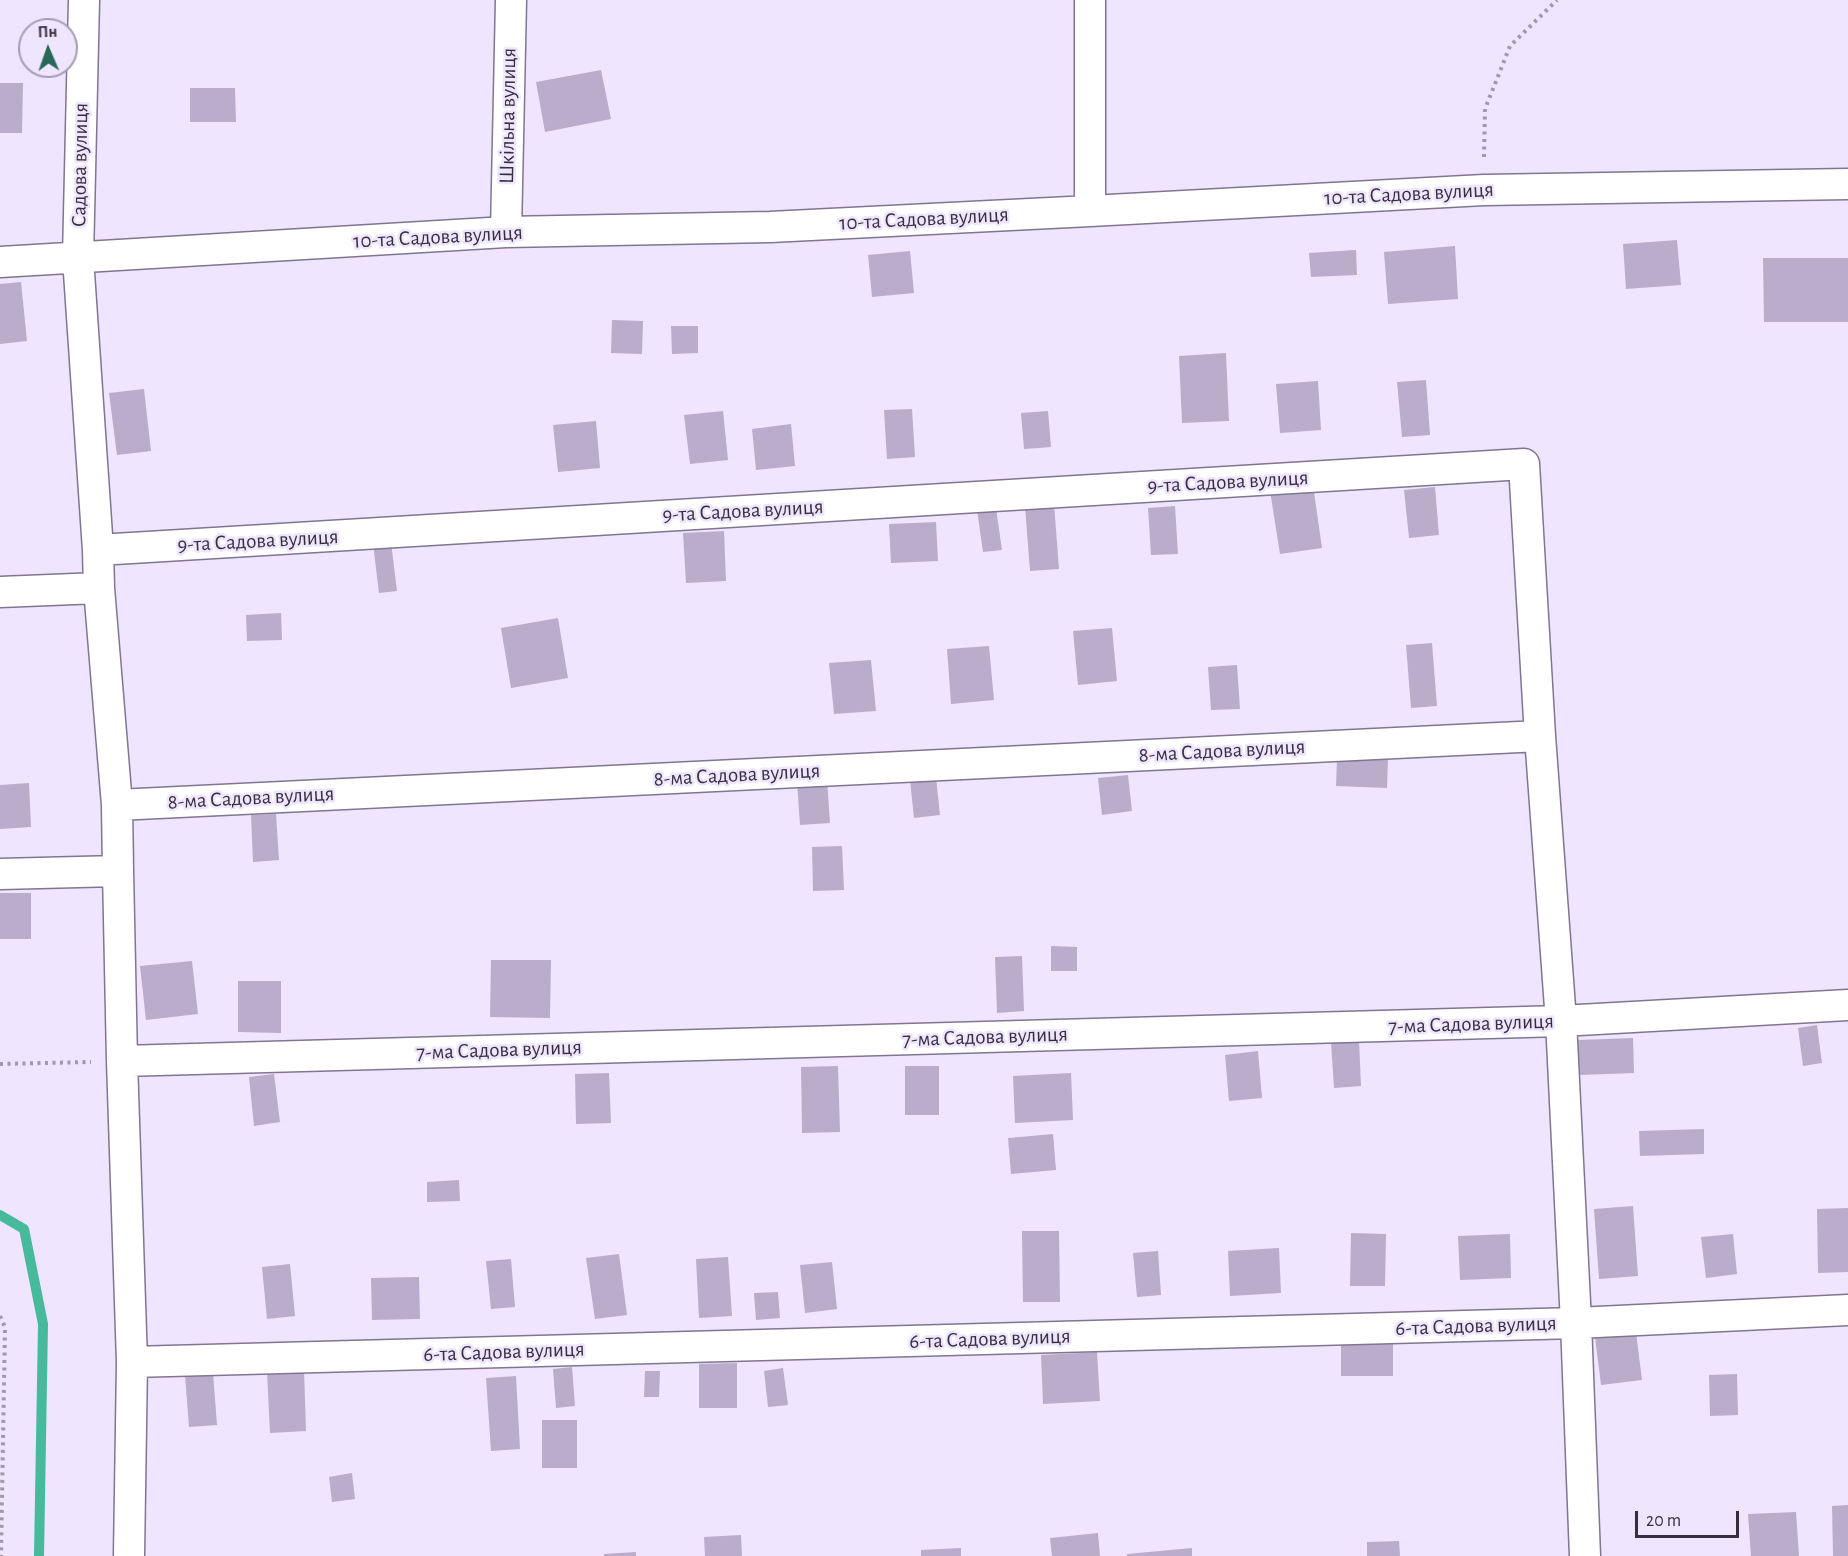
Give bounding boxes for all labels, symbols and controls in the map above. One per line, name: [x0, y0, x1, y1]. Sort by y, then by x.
north arrow: [18, 18, 78, 78]
text: Пн: [37, 24, 57, 40]
street label: Шкільна вулиця: [494, 48, 522, 184]
street label: Садова вулиця: [66, 103, 94, 227]
street label: 10-та Садова вулиця: [1324, 177, 1494, 211]
street label: 10-та Садова вулиця: [839, 202, 1009, 236]
street label: 10-та Садова вулиця: [353, 220, 523, 254]
street label: 9-та Садова вулиця: [1147, 465, 1309, 499]
street label: 9-та Садова вулиця: [662, 494, 824, 528]
street label: 9-та Садова вулиця: [177, 524, 339, 558]
street label: 8-ма Садова вулиця: [1138, 734, 1306, 768]
street label: 8-ма Садова вулиця: [653, 758, 821, 792]
street label: 8-ма Садова вулиця: [167, 781, 335, 815]
street label: 7-ма Садова вулиця: [1388, 1009, 1554, 1039]
street label: 7-ма Садова вулиця: [902, 1022, 1068, 1052]
street label: 7-ма Садова вулиця: [416, 1035, 582, 1065]
street label: 6-та Садова вулиця: [1395, 1311, 1557, 1341]
street label: 6-та Садова вулиця: [909, 1324, 1071, 1354]
street label: 6-та Садова вулиця: [423, 1337, 585, 1367]
scale bar: [1638, 1499, 1742, 1537]
text: 20 m: [1646, 1512, 1681, 1530]

